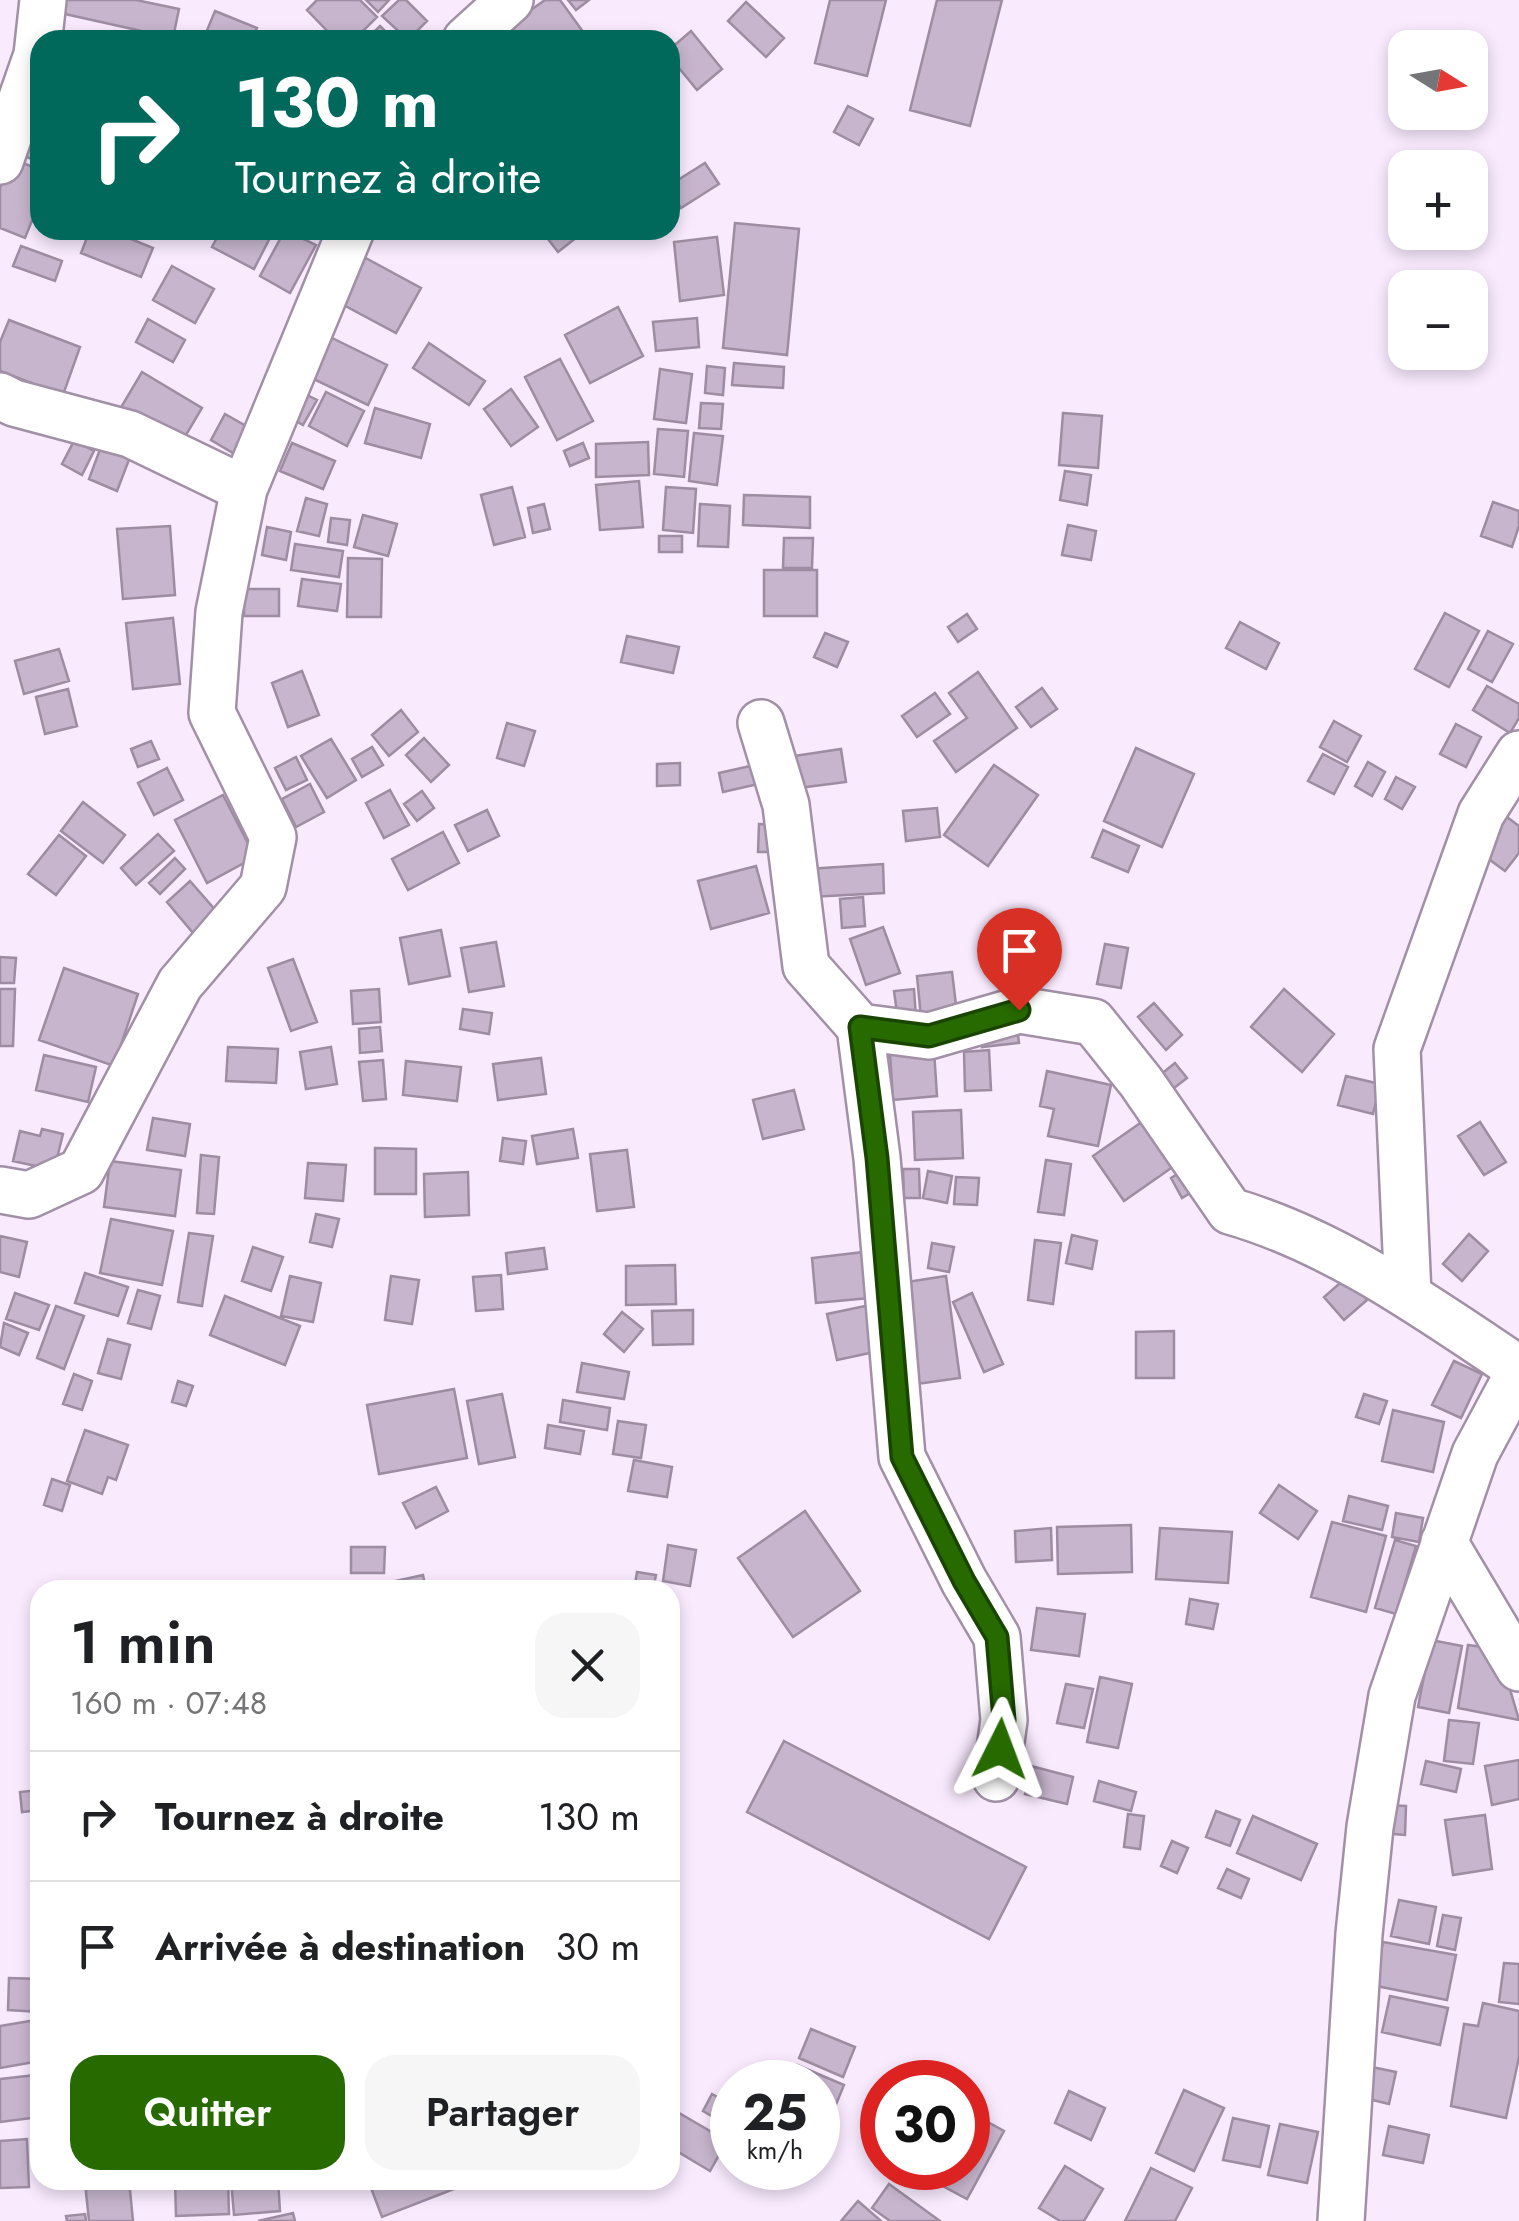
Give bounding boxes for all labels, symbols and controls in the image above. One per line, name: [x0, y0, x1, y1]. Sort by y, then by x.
north arrow: [1388, 30, 1488, 130]
map controls: [1388, 30, 1488, 370]
text: 130 m: [235, 52, 439, 153]
icon: right: [70, 70, 200, 200]
text: Tournez à droite: [235, 145, 541, 210]
button: +: [1388, 150, 1488, 250]
button: −: [1388, 270, 1488, 370]
pin: [977, 908, 1062, 1011]
icon: arrive: [992, 923, 1047, 978]
text: 1 min: [70, 1599, 216, 1686]
button: close: [535, 1613, 640, 1718]
text: 160 m · 07:48: [70, 1680, 267, 1726]
position arrow: [948, 1697, 1052, 1801]
icon: right: [70, 1789, 125, 1844]
text: Tournez à droite: [155, 1789, 444, 1844]
text: 130 m: [538, 1789, 640, 1844]
icon: arrive: [70, 1919, 125, 1974]
text: Arrivée à destination: [155, 1919, 525, 1974]
text: 30 m: [555, 1919, 640, 1974]
button: Quitter: [70, 2055, 345, 2170]
button: Partager: [365, 2055, 640, 2170]
speed limit sign: 30: [860, 2060, 990, 2190]
text: 25: [742, 2076, 808, 2149]
text: km/h: [747, 2132, 803, 2168]

